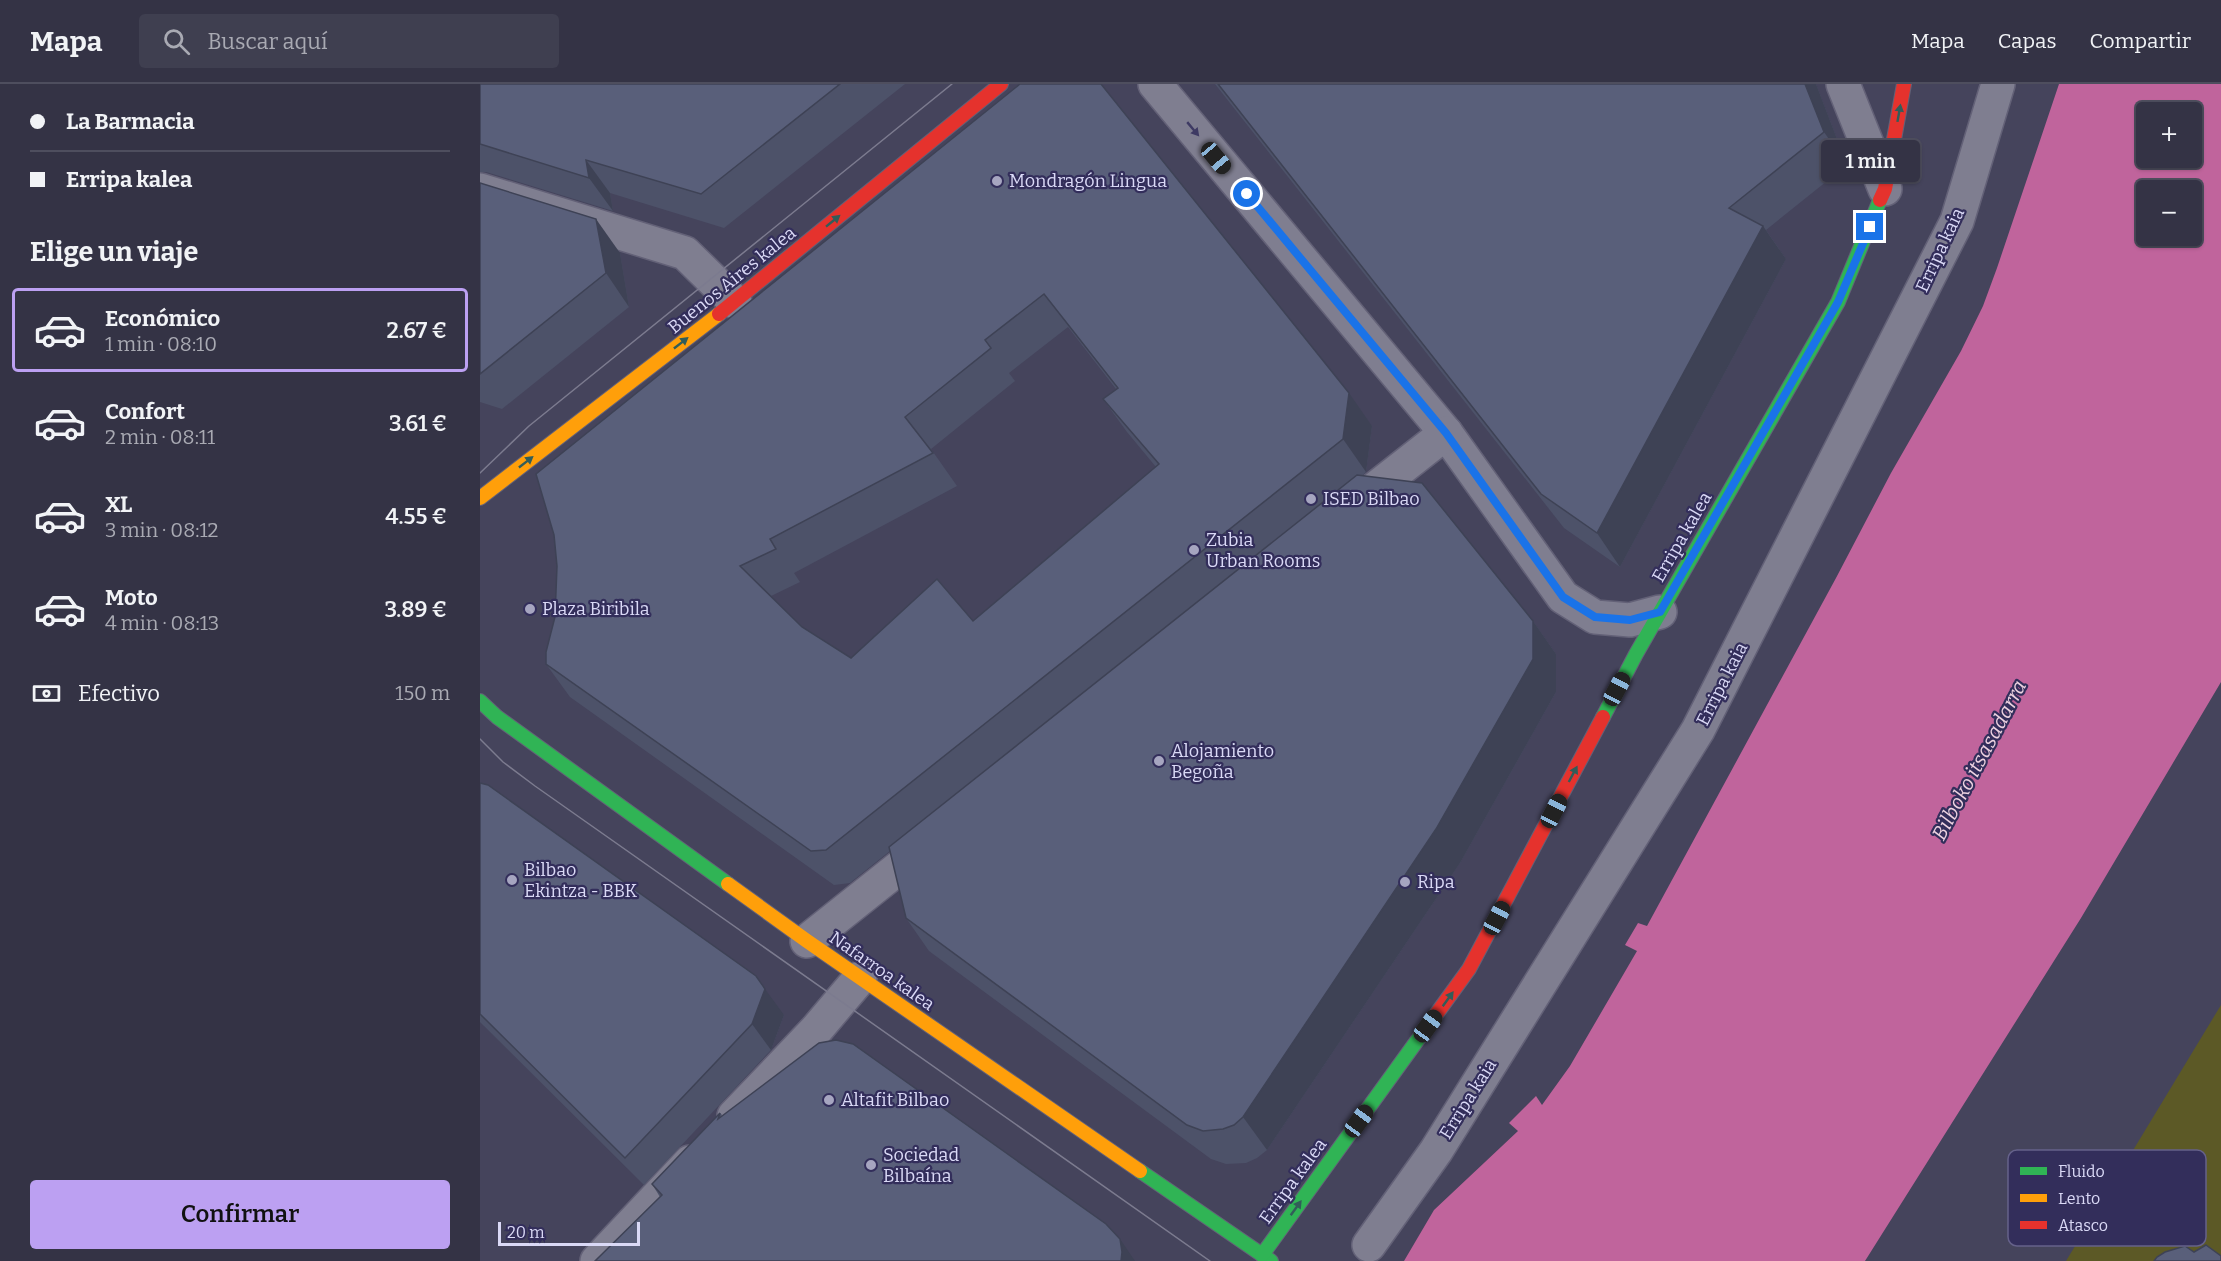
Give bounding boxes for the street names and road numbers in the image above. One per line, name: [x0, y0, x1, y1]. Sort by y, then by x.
street label: Erripa kaia: [1911, 204, 1969, 296]
street label: Buenos Aires kalea: [664, 222, 800, 338]
street label: Erripa kalea: [1647, 488, 1717, 586]
street label: Erripa kaia: [1692, 639, 1752, 729]
street label: Nafarroa kalea: [825, 927, 939, 1015]
street label: Erripa kaia: [1435, 1055, 1501, 1143]
street label: Erripa kalea: [1255, 1134, 1331, 1228]

